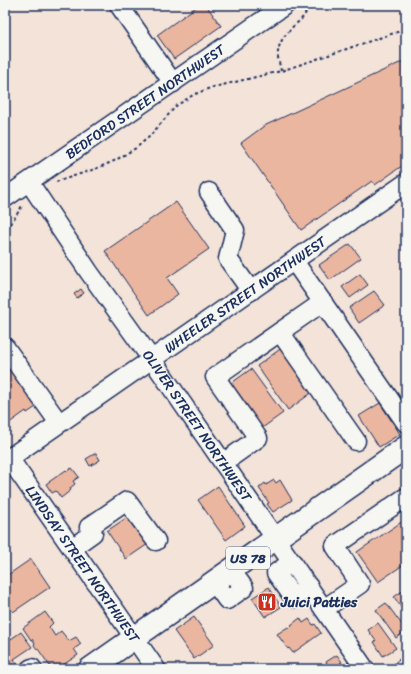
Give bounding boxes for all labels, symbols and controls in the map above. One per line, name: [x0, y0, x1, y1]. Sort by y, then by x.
street label: BEDFORD STREET NORTHWEST: [60, 37, 231, 166]
street label: WHEELER STREET NORTHWEST: [159, 229, 332, 360]
street label: OLIVER STREET NORTHWEST: [136, 345, 259, 508]
street label: LINDSAY STREET NORTHWEST: [18, 480, 147, 649]
road number: US 78: [226, 547, 270, 569]
place label: Juici Patties: [280, 590, 358, 615]
restaurant icon: Juici Patties: [256, 591, 278, 613]

